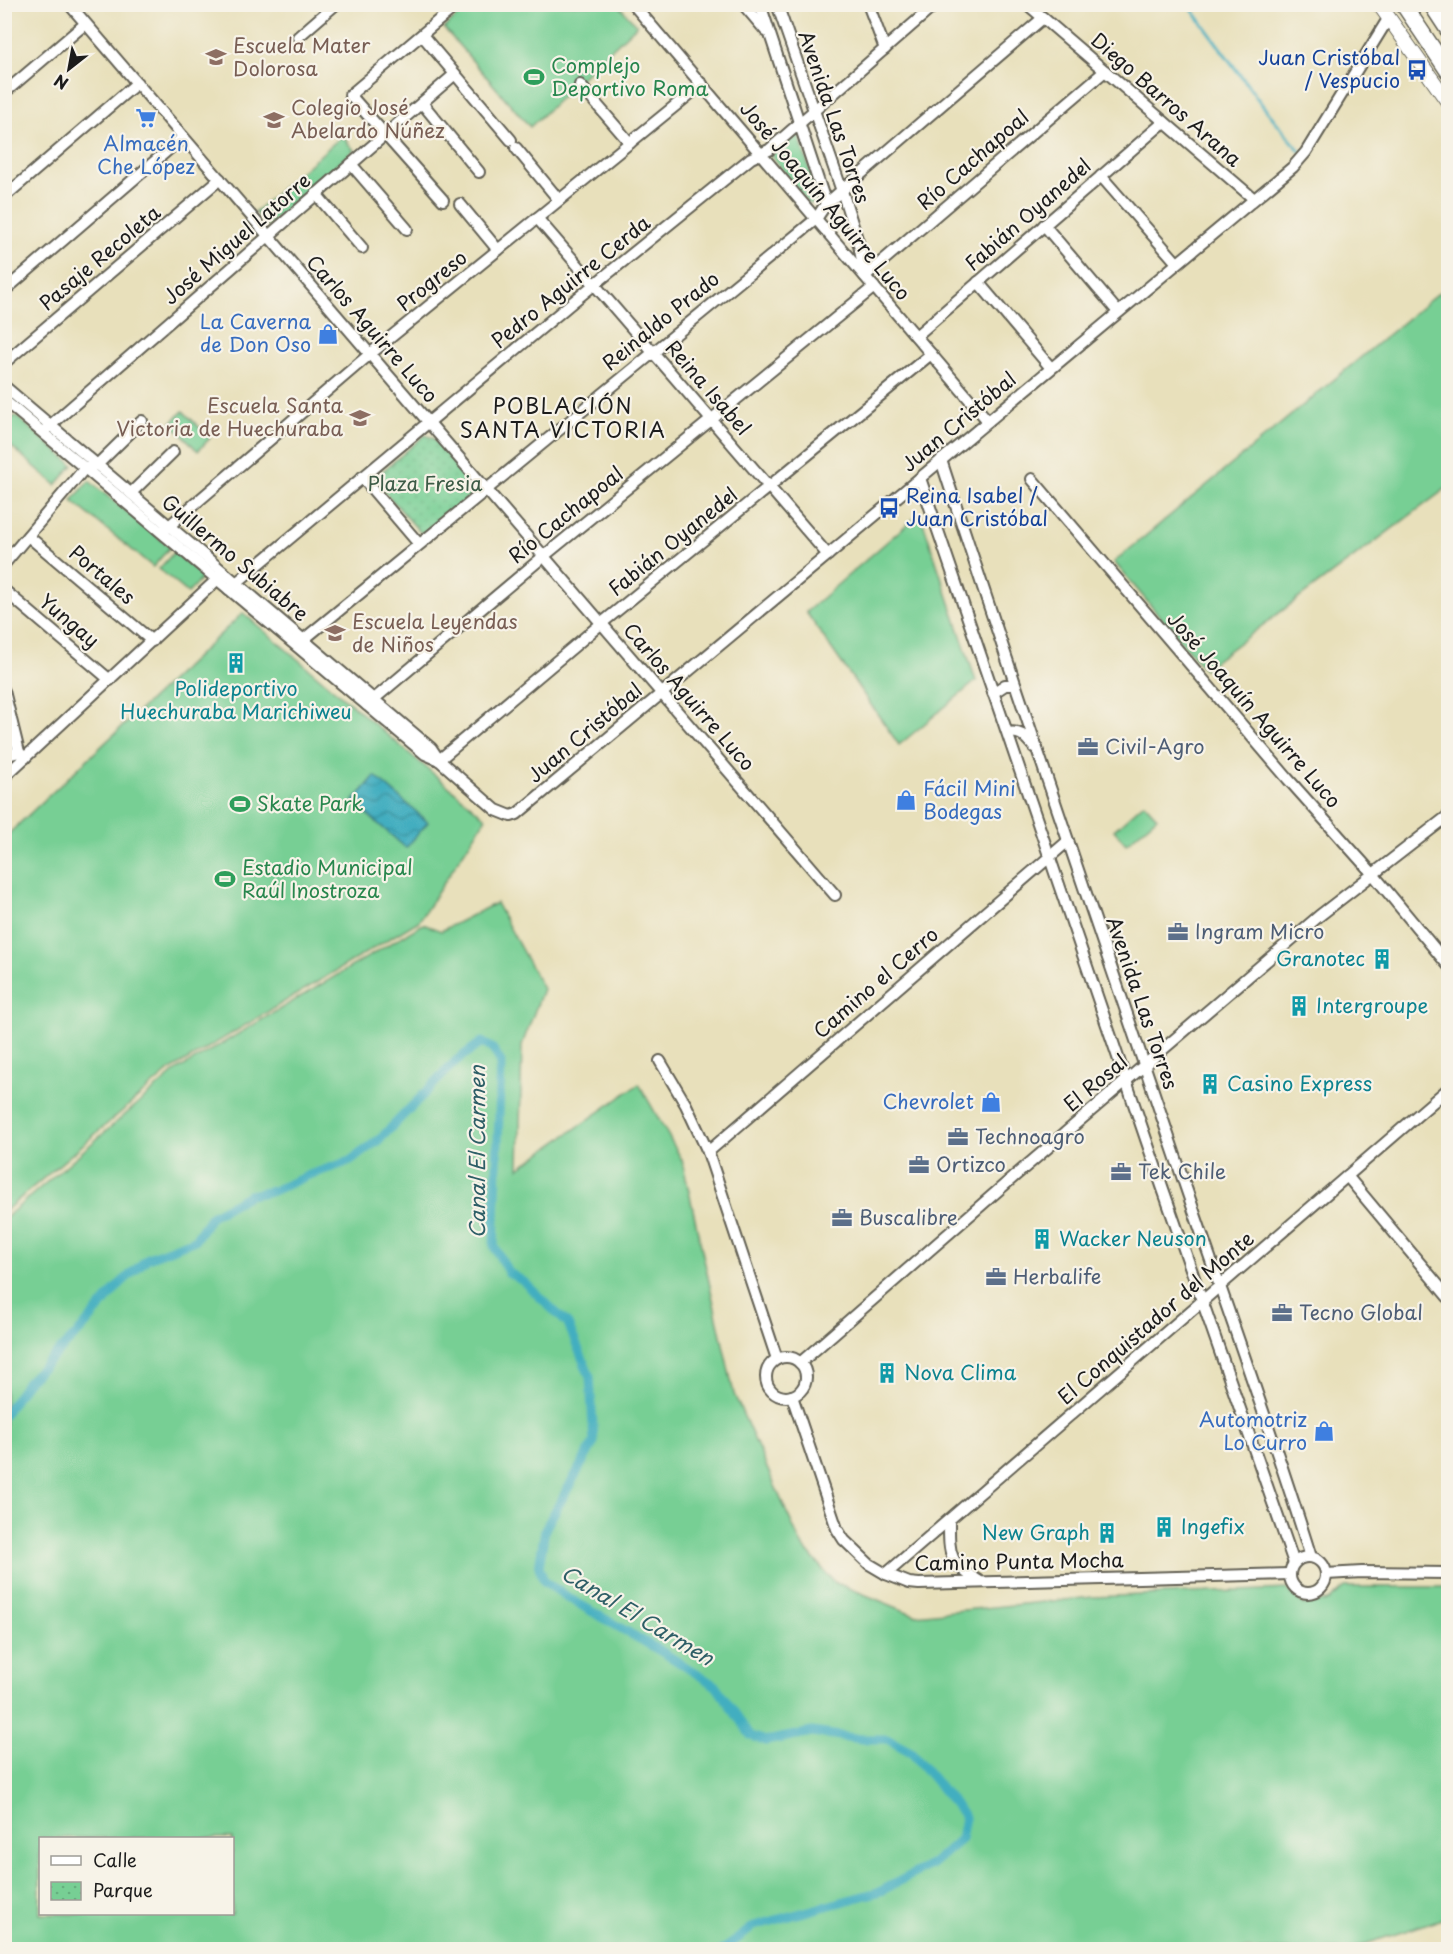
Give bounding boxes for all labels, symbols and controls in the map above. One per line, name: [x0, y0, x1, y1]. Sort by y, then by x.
street label: Diego Barros Arana: [1085, 25, 1249, 174]
street label: Avenida Las Torres: [791, 26, 879, 207]
place label: Escuela Mater Dolorosa: [233, 30, 371, 83]
north arrow: [39, 39, 99, 99]
place label: Juan Cristóbal / Vespucio: [1258, 42, 1400, 95]
school or university icon: Escuela Mater Dolorosa: [204, 45, 228, 69]
place label: Complejo Deportivo Roma: [551, 50, 708, 103]
bus stop icon: Juan Cristóbal / Vespucio: [1405, 58, 1429, 82]
sports icon: Complejo Deportivo Roma: [522, 65, 546, 89]
text: N: [49, 69, 72, 96]
place label: Colegio José Abelardo Núñez: [291, 92, 445, 145]
street label: José Joaquín Aguirre Luco: [733, 94, 918, 306]
street label: Río Cachapoal: [910, 102, 1035, 217]
supermarket icon: Almacén Che López: [134, 106, 158, 130]
school or university icon: Colegio José Abelardo Núñez: [262, 108, 286, 132]
place label: Almacén Che López: [97, 128, 195, 181]
street label: Fabián Oyanedel: [958, 151, 1097, 278]
street label: José Miguel Latorre: [156, 165, 317, 311]
street label: Pasaje Recoleta: [32, 197, 167, 317]
street label: Pedro Aguirre Cerda: [484, 207, 657, 355]
street label: Progreso: [390, 242, 473, 318]
street label: Carlos Aguirre Luco: [300, 248, 446, 409]
street label: Reinaldo Prado: [595, 264, 725, 377]
place label: La Caverna de Don Oso: [200, 306, 311, 359]
shop icon: La Caverna de Don Oso: [316, 322, 340, 346]
street label: Reina Isabel: [659, 333, 759, 441]
street label: Juan Cristóbal: [894, 364, 1022, 478]
district label: POBLACIÓN SANTA VICTORIA: [460, 389, 666, 445]
place label: Escuela Santa Victoria de Huechuraba: [116, 390, 344, 443]
school or university icon: Escuela Santa Victoria de Huechuraba: [348, 406, 372, 430]
street label: Río Cachapoal: [501, 458, 629, 570]
park label: Plaza Fresia: [367, 468, 483, 498]
street label: Fabián Oyanedel: [601, 480, 743, 603]
place label: Reina Isabel / Juan Cristóbal: [906, 480, 1048, 533]
street label: Guillermo Subiabre: [156, 487, 316, 628]
bus stop icon: Reina Isabel / Juan Cristóbal: [877, 496, 901, 520]
street label: Portales: [63, 538, 142, 611]
street label: Yungay: [33, 586, 106, 654]
street label: José Joaquín Aguirre Luco: [1161, 604, 1349, 814]
place label: Escuela Leyendas de Niños: [352, 606, 518, 659]
street label: Carlos Aguirre Luco: [617, 616, 763, 777]
school or university icon: Escuela Leyendas de Niños: [323, 621, 347, 645]
building icon: Polideportivo Huechuraba Marichiweu: [224, 651, 248, 675]
place label: Polideportivo Huechuraba Marichiweu: [120, 673, 352, 726]
street label: Juan Cristóbal: [520, 675, 648, 789]
place label: Civil-Agro: [1105, 731, 1205, 761]
office icon: Civil-Agro: [1076, 735, 1100, 759]
place label: Fácil Mini Bodegas: [923, 773, 1016, 826]
place label: Skate Park: [257, 788, 363, 818]
shop icon: Fácil Mini Bodegas: [894, 788, 918, 812]
sports icon: Skate Park: [228, 792, 252, 816]
place label: Estadio Municipal Raúl Inostroza: [242, 852, 413, 905]
sports icon: Estadio Municipal Raúl Inostroza: [213, 867, 237, 891]
street label: Avenida Las Torres: [1099, 912, 1187, 1093]
place label: Ingram Micro: [1195, 916, 1324, 946]
street label: Camino el Cerro: [806, 919, 944, 1045]
office icon: Ingram Micro: [1166, 920, 1190, 944]
place label: Granotec: [1276, 943, 1365, 973]
building icon: Granotec: [1370, 947, 1394, 971]
place label: Intergroupe: [1316, 990, 1429, 1020]
building icon: Intergroupe: [1287, 994, 1311, 1018]
street label: El Rosal: [1057, 1046, 1134, 1118]
water label: Canal El Carmen: [460, 1064, 492, 1239]
place label: Casino Express: [1227, 1068, 1372, 1098]
building icon: Casino Express: [1198, 1072, 1222, 1096]
place label: Chevrolet: [882, 1086, 974, 1116]
shop icon: Chevrolet: [979, 1090, 1003, 1114]
place label: Technoagro: [975, 1121, 1085, 1151]
office icon: Technoagro: [946, 1125, 970, 1149]
place label: Ortizco: [936, 1149, 1006, 1179]
office icon: Ortizco: [907, 1153, 931, 1177]
place label: Tek Chile: [1138, 1156, 1226, 1186]
office icon: Tek Chile: [1109, 1160, 1133, 1184]
place label: Buscalibre: [859, 1202, 958, 1232]
office icon: Buscalibre: [830, 1206, 854, 1230]
street label: El Conquistador del Monte: [1051, 1223, 1260, 1411]
place label: Wacker Neuson: [1059, 1223, 1207, 1253]
building icon: Wacker Neuson: [1030, 1227, 1054, 1251]
place label: Herbalife: [1013, 1261, 1101, 1291]
office icon: Herbalife: [984, 1265, 1008, 1289]
place label: Tecno Global: [1299, 1297, 1423, 1327]
office icon: Tecno Global: [1270, 1301, 1294, 1325]
place label: Nova Clima: [904, 1357, 1017, 1387]
building icon: Nova Clima: [875, 1361, 899, 1385]
place label: Automotriz Lo Curro: [1199, 1404, 1307, 1457]
shop icon: Automotriz Lo Curro: [1312, 1419, 1336, 1443]
place label: Ingefix: [1181, 1511, 1245, 1541]
building icon: Ingefix: [1152, 1515, 1176, 1539]
place label: New Graph: [981, 1517, 1090, 1547]
building icon: New Graph: [1095, 1521, 1119, 1545]
street label: Camino Punta Mocha: [914, 1544, 1124, 1578]
water label: Canal El Carmen: [556, 1556, 722, 1673]
legend: [39, 1837, 234, 1915]
text: Calle: [93, 1846, 137, 1873]
text: Parque: [93, 1876, 153, 1903]

